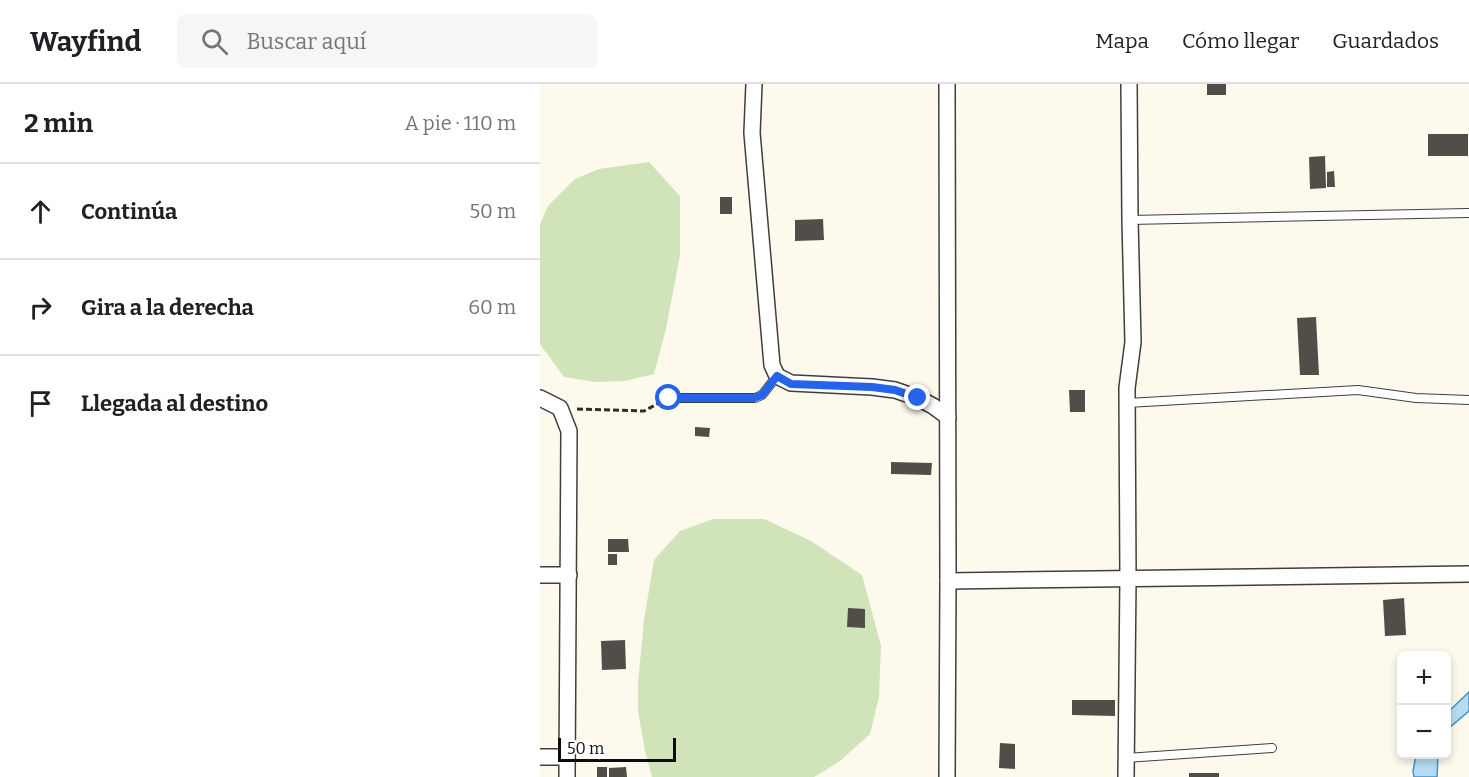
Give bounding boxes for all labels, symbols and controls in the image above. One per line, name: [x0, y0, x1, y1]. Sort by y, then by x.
search box: [177, 14, 597, 68]
text: Wayfind: [30, 25, 141, 58]
icon: search: [198, 25, 231, 58]
text: Buscar aquí: [246, 28, 366, 55]
text: Mapa: [1095, 28, 1149, 54]
text: Cómo llegar: [1182, 28, 1299, 54]
text: Guardados: [1332, 28, 1439, 54]
text: 2 min: [24, 108, 93, 139]
text: A pie · 110 m: [405, 111, 516, 135]
icon: ahead: [24, 195, 57, 228]
text: Continúa: [81, 198, 177, 225]
text: 50 m: [469, 199, 516, 223]
icon: right: [24, 291, 57, 324]
text: Gira a la derecha: [81, 294, 254, 321]
text: 60 m: [468, 295, 516, 319]
route start: [655, 384, 681, 410]
route end: [904, 384, 930, 410]
icon: arrive: [24, 387, 57, 420]
text: Llegada al destino: [81, 390, 268, 417]
map controls: [1397, 651, 1451, 759]
button: +: [1397, 651, 1451, 705]
button: −: [1397, 705, 1451, 759]
scale bar: [558, 735, 676, 762]
text: 50 m: [567, 739, 604, 758]

